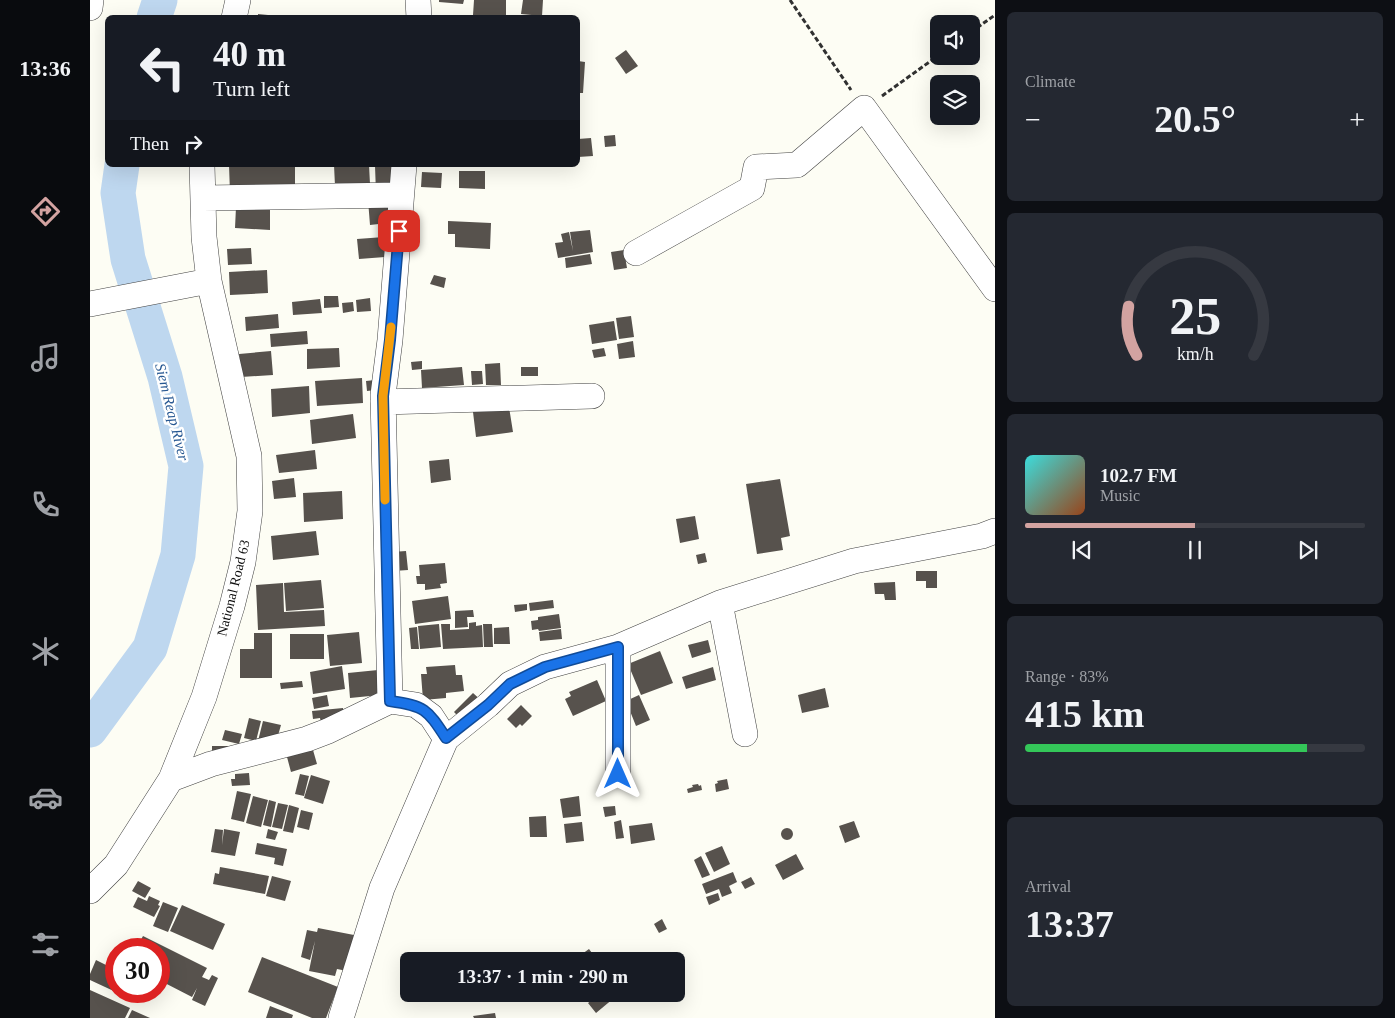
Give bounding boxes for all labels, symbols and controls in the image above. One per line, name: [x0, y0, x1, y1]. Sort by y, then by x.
map controls: [930, 15, 980, 125]
button: sound: [930, 15, 980, 65]
icon: left: [130, 35, 195, 100]
text: 40 m: [213, 35, 286, 74]
text: 13:36: [19, 56, 71, 81]
text: Climate: [1025, 73, 1076, 90]
button: layers: [930, 75, 980, 125]
text: Turn left: [213, 76, 290, 101]
text: 20.5°: [1154, 98, 1236, 140]
text: −: [1025, 104, 1041, 135]
text: +: [1349, 104, 1365, 135]
icon: right: [179, 130, 207, 158]
text: Then: [130, 133, 169, 154]
icon: directions: [28, 194, 63, 229]
pin: [378, 210, 420, 252]
icon: arrive: [385, 217, 413, 245]
text: 25: [1169, 288, 1221, 345]
icon: music: [28, 340, 63, 375]
text: km/h: [1177, 344, 1213, 364]
water label: Siem Reap River: [152, 362, 192, 463]
text: 102.7 FM: [1100, 465, 1177, 486]
icon: phone: [28, 487, 63, 522]
text: Music: [1100, 487, 1140, 504]
icon: previous: [1068, 536, 1096, 564]
icon: pause: [1181, 536, 1209, 564]
icon: next: [1294, 536, 1322, 564]
street label: National Road 63: [214, 538, 253, 638]
icon: climate: [28, 634, 63, 669]
text: Range · 83%: [1025, 668, 1109, 685]
text: 415 km: [1025, 693, 1144, 735]
position arrow: [591, 747, 643, 799]
icon: car: [28, 780, 63, 815]
text: Arrival: [1025, 878, 1071, 895]
text: 13:37: [1025, 903, 1114, 945]
icon: filters: [28, 927, 63, 962]
speed limit sign: 30: [105, 938, 170, 1003]
text: 13:37 · 1 min · 290 m: [457, 966, 628, 987]

